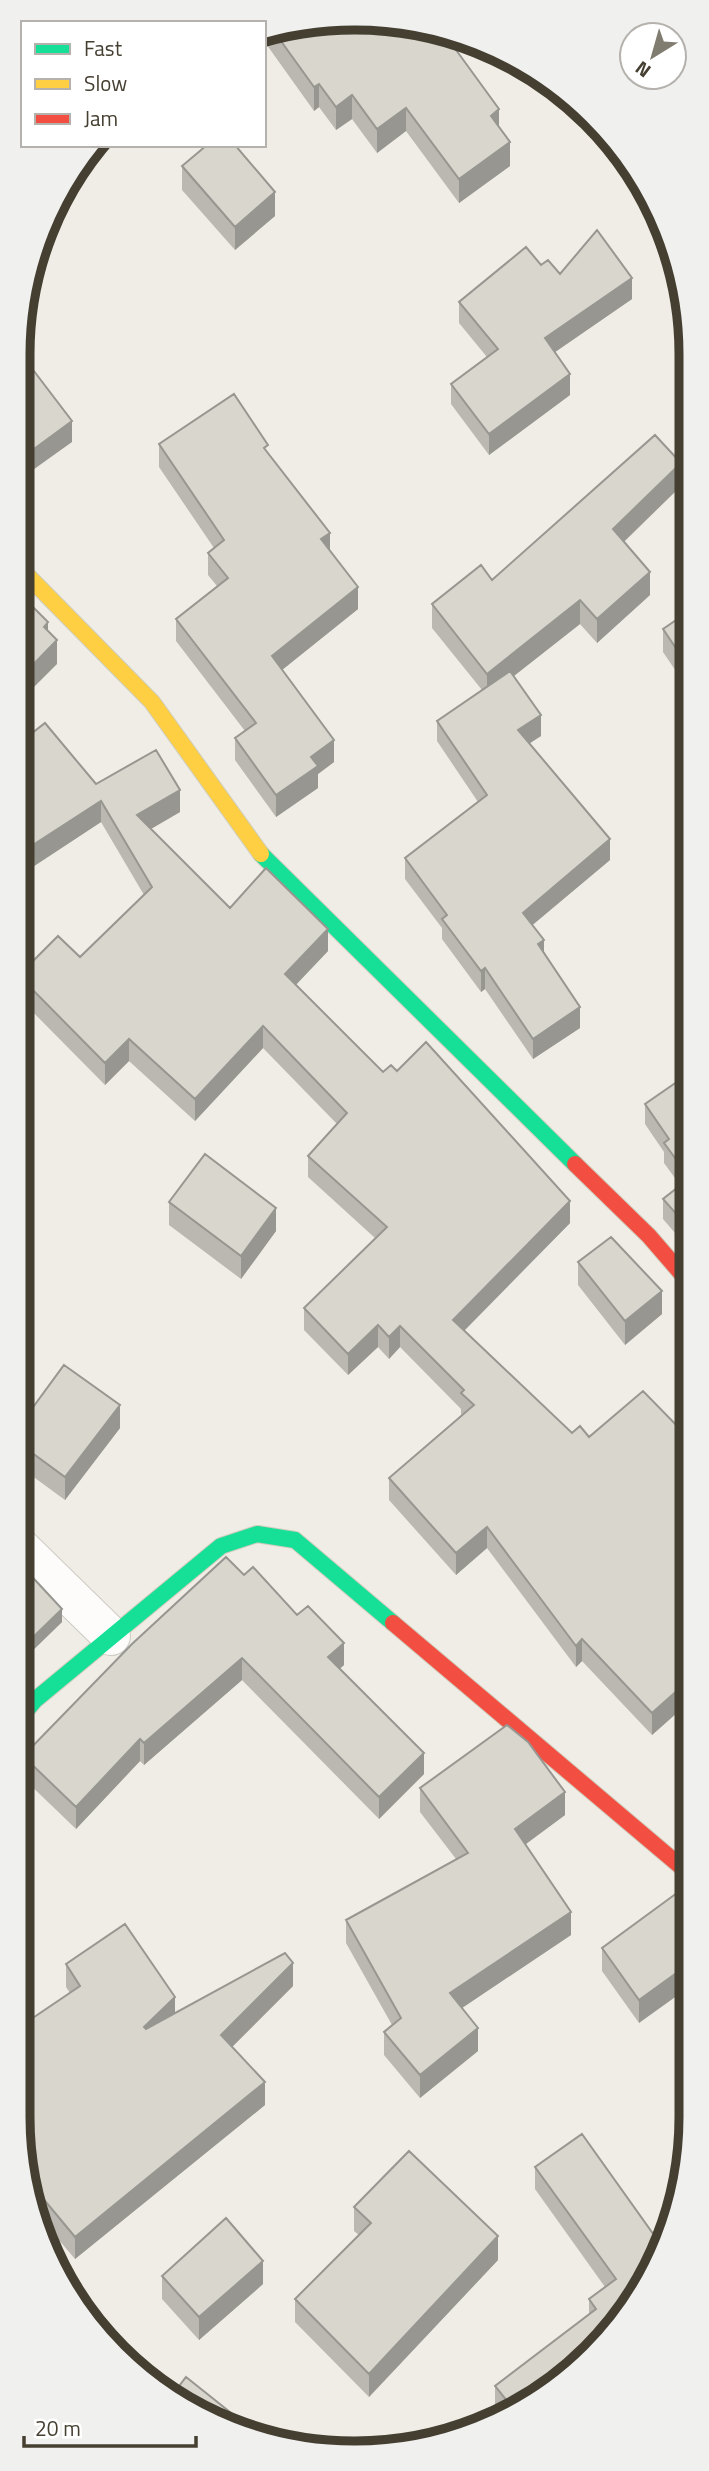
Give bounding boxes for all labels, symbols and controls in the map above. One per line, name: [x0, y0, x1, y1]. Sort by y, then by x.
legend: [21, 21, 266, 147]
north arrow: [618, 21, 688, 91]
text: Fast: [84, 32, 123, 64]
text: N: [628, 54, 656, 86]
text: Slow: [84, 67, 127, 99]
text: Jam: [84, 102, 118, 134]
scale bar: [24, 2404, 196, 2448]
text: 20 m: [35, 2412, 81, 2444]

